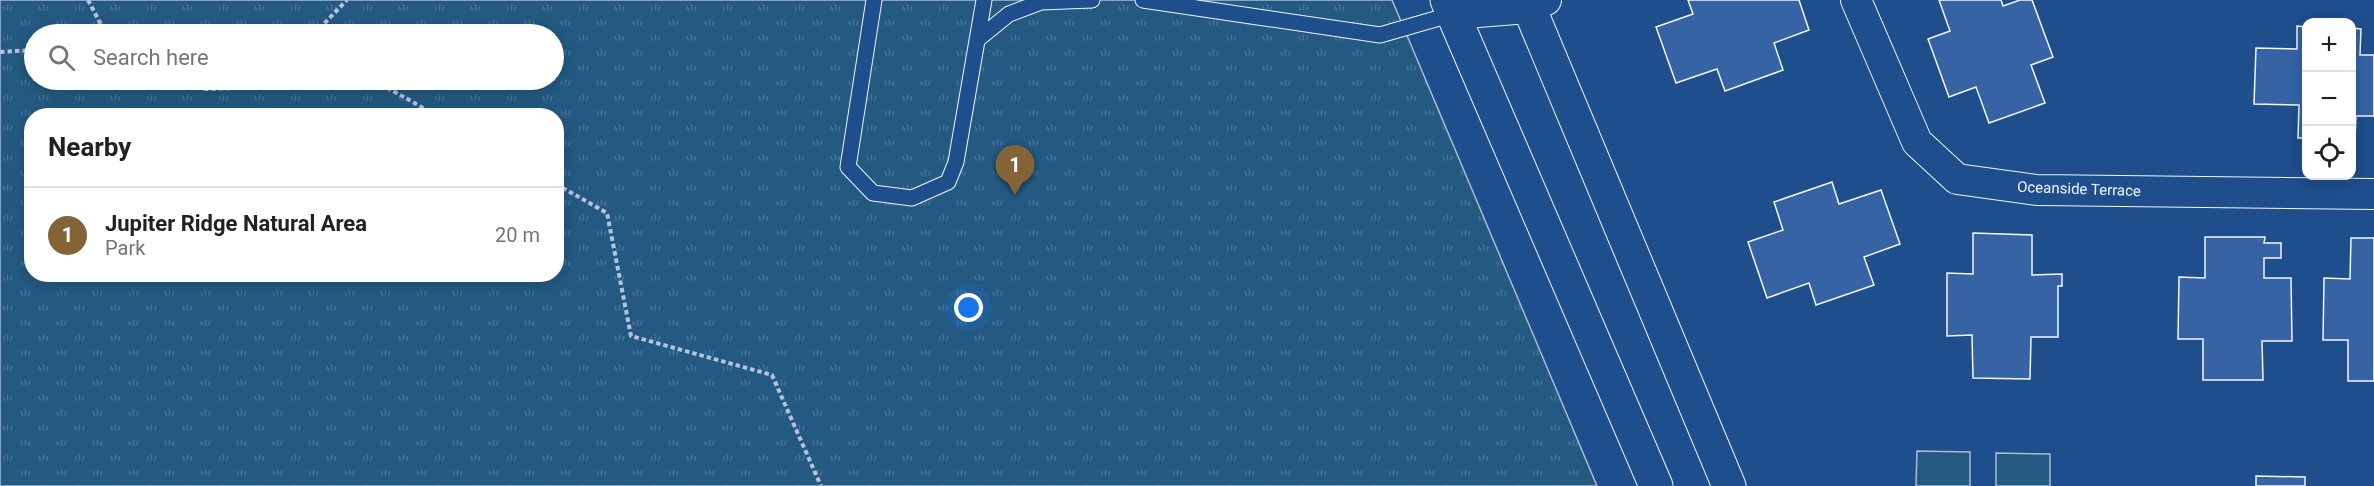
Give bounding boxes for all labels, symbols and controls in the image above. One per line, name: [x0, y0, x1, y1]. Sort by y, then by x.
map controls: [2302, 18, 2356, 180]
button: +: [2302, 18, 2356, 72]
search box: [24, 24, 564, 90]
icon: search: [45, 41, 78, 74]
text: Search here: [93, 45, 209, 70]
button: −: [2302, 72, 2356, 126]
button: locate: [2302, 126, 2356, 180]
text: Nearby: [48, 132, 131, 162]
pin: 1: [996, 146, 1034, 195]
street label: Oceanside Terrace: [2017, 178, 2141, 200]
text: Jupiter Ridge Natural Area: [105, 211, 367, 236]
text: 1: [62, 223, 73, 247]
text: 20 m: [495, 223, 540, 247]
text: Park: [105, 236, 145, 260]
your location: [954, 293, 983, 322]

